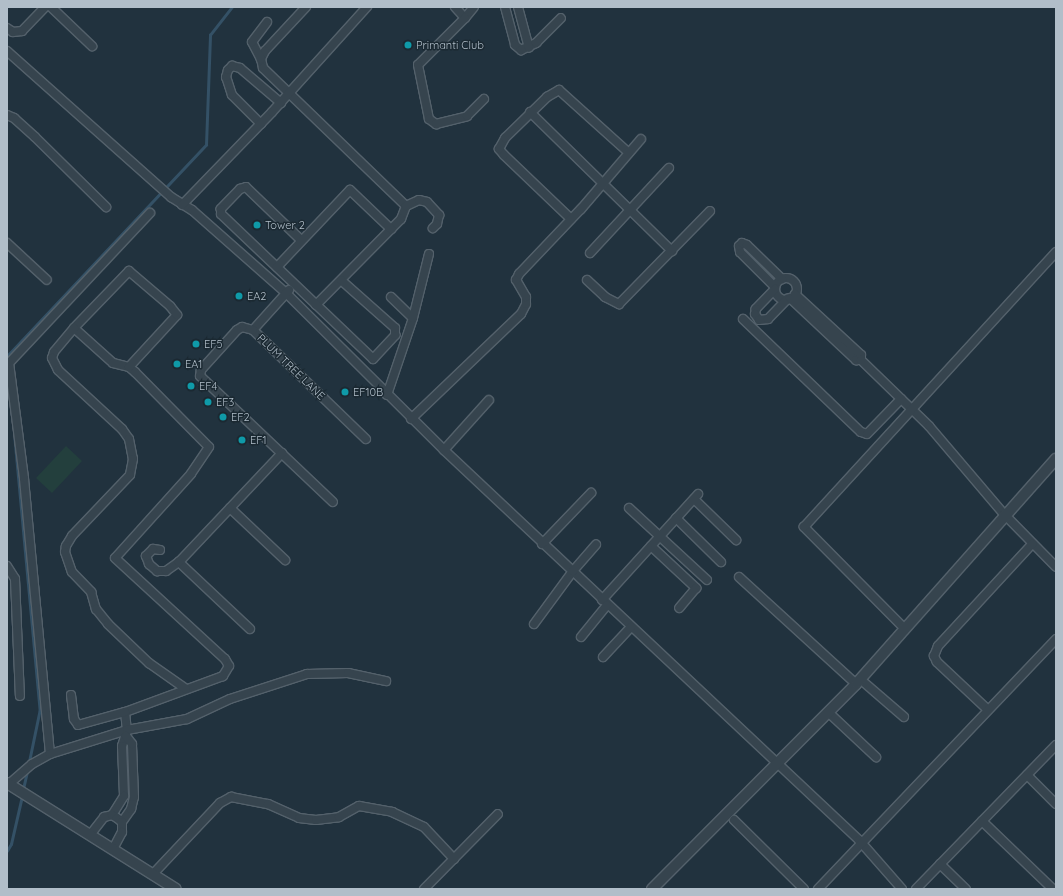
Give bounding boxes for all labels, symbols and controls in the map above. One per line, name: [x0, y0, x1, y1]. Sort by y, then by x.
place label: Primanti Club: [416, 38, 484, 52]
marker: Primanti Club: [403, 40, 413, 50]
place label: Tower 2: [265, 218, 305, 232]
marker: Tower 2: [252, 220, 262, 230]
place label: EA2: [247, 289, 266, 303]
marker: EA2: [234, 291, 244, 301]
street label: PLUM TREE LANE: [254, 331, 328, 403]
place label: EF5: [204, 337, 222, 351]
marker: EF5: [191, 339, 201, 349]
place label: EA1: [185, 357, 202, 371]
marker: EA1: [172, 359, 182, 369]
place label: EF4: [199, 379, 217, 393]
marker: EF4: [186, 381, 196, 391]
place label: EF10B: [353, 385, 383, 399]
marker: EF10B: [340, 387, 350, 397]
place label: EF3: [216, 395, 234, 409]
marker: EF3: [203, 397, 213, 407]
place label: EF2: [231, 410, 250, 424]
marker: EF2: [218, 412, 228, 422]
place label: EF1: [250, 433, 267, 447]
marker: EF1: [237, 435, 247, 445]

